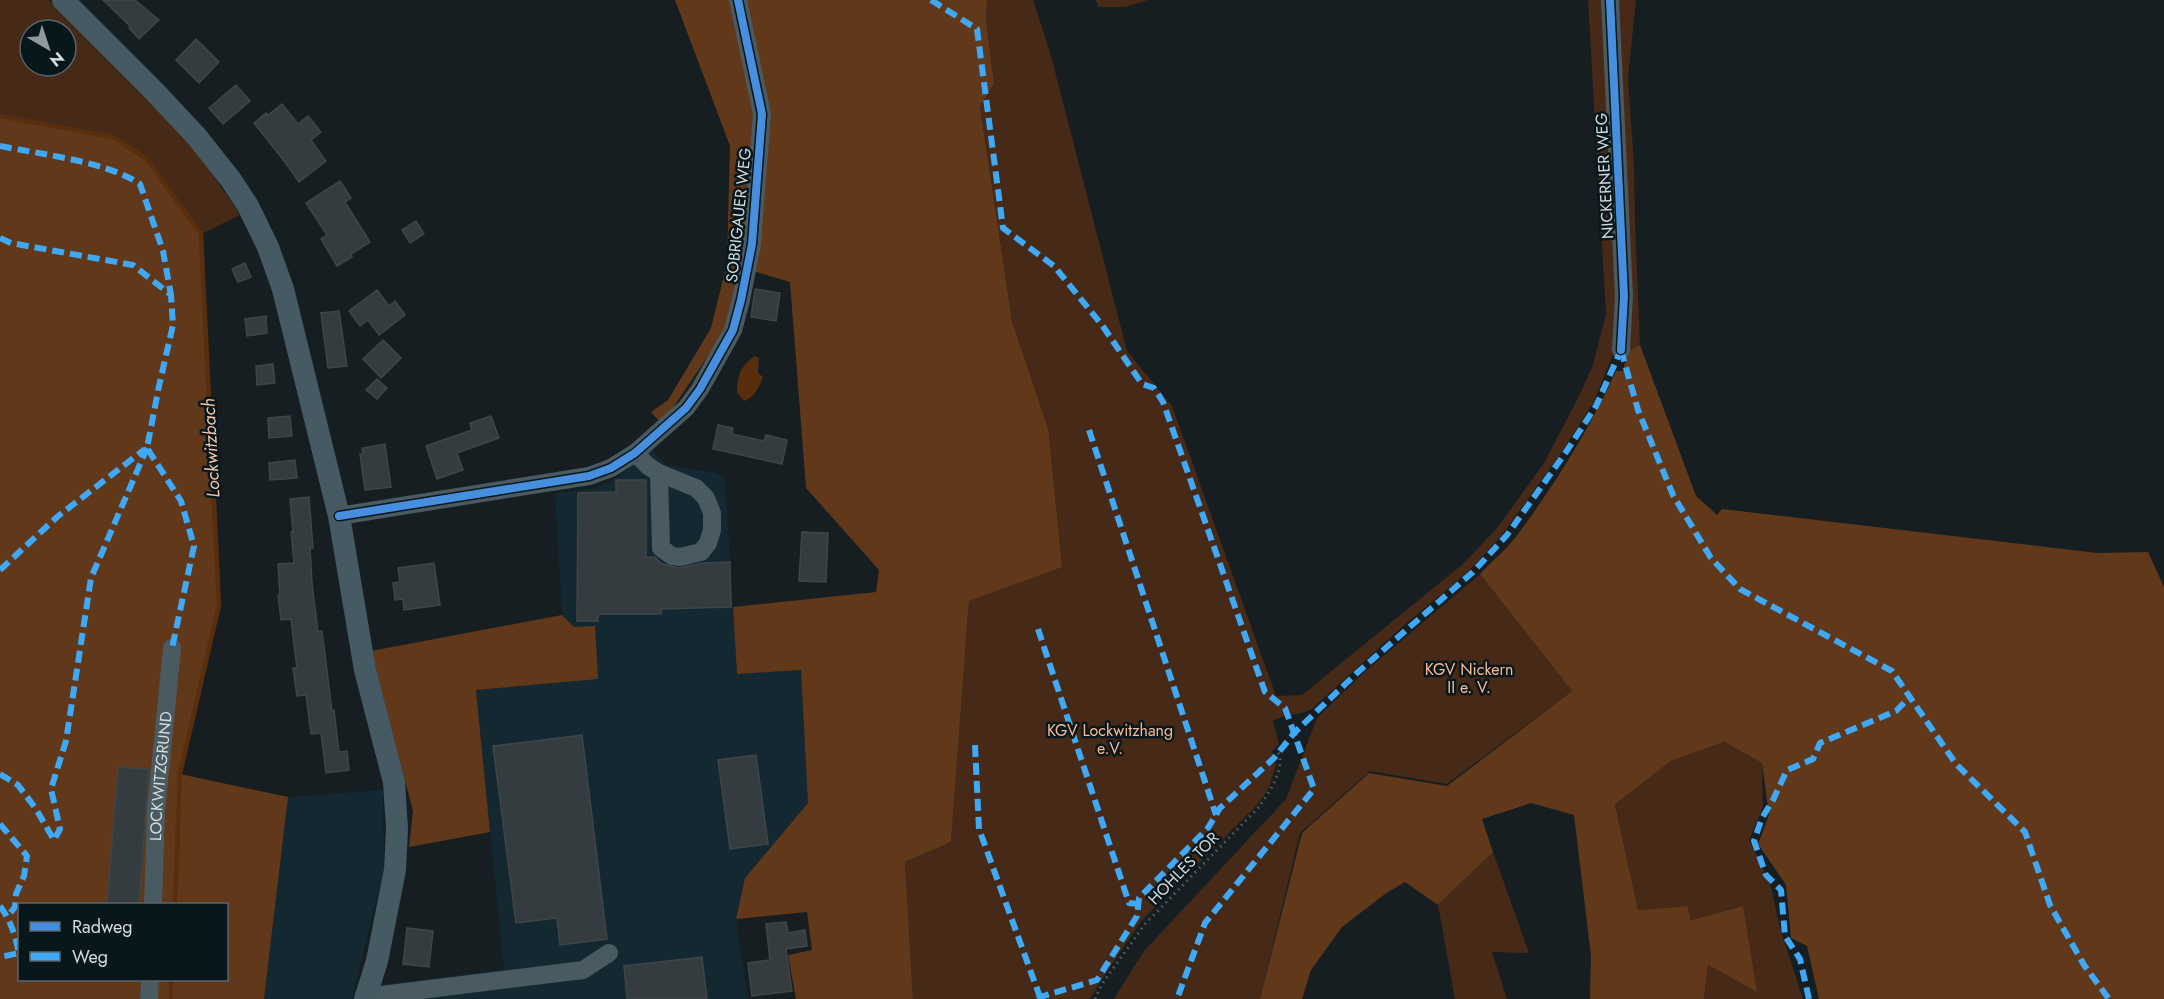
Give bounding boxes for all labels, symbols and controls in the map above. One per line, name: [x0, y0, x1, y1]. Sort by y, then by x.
north arrow: [18, 18, 78, 78]
text: N: [45, 46, 69, 72]
street label: NICKERNER WEG: [1590, 112, 1619, 240]
street label: SOBRIGAUER WEG: [720, 147, 757, 284]
water label: Lockwitzbach: [195, 397, 227, 499]
park label: KGV Nickern II e. V.: [1425, 658, 1513, 699]
street label: LOCKWITZGRUND: [144, 710, 178, 842]
park label: KGV Lockwitzhang e.V.: [1047, 719, 1173, 760]
street label: HOHLES TOR: [1143, 827, 1224, 910]
legend: [18, 903, 228, 981]
text: Radweg: [72, 914, 133, 940]
text: Weg: [72, 944, 108, 970]

